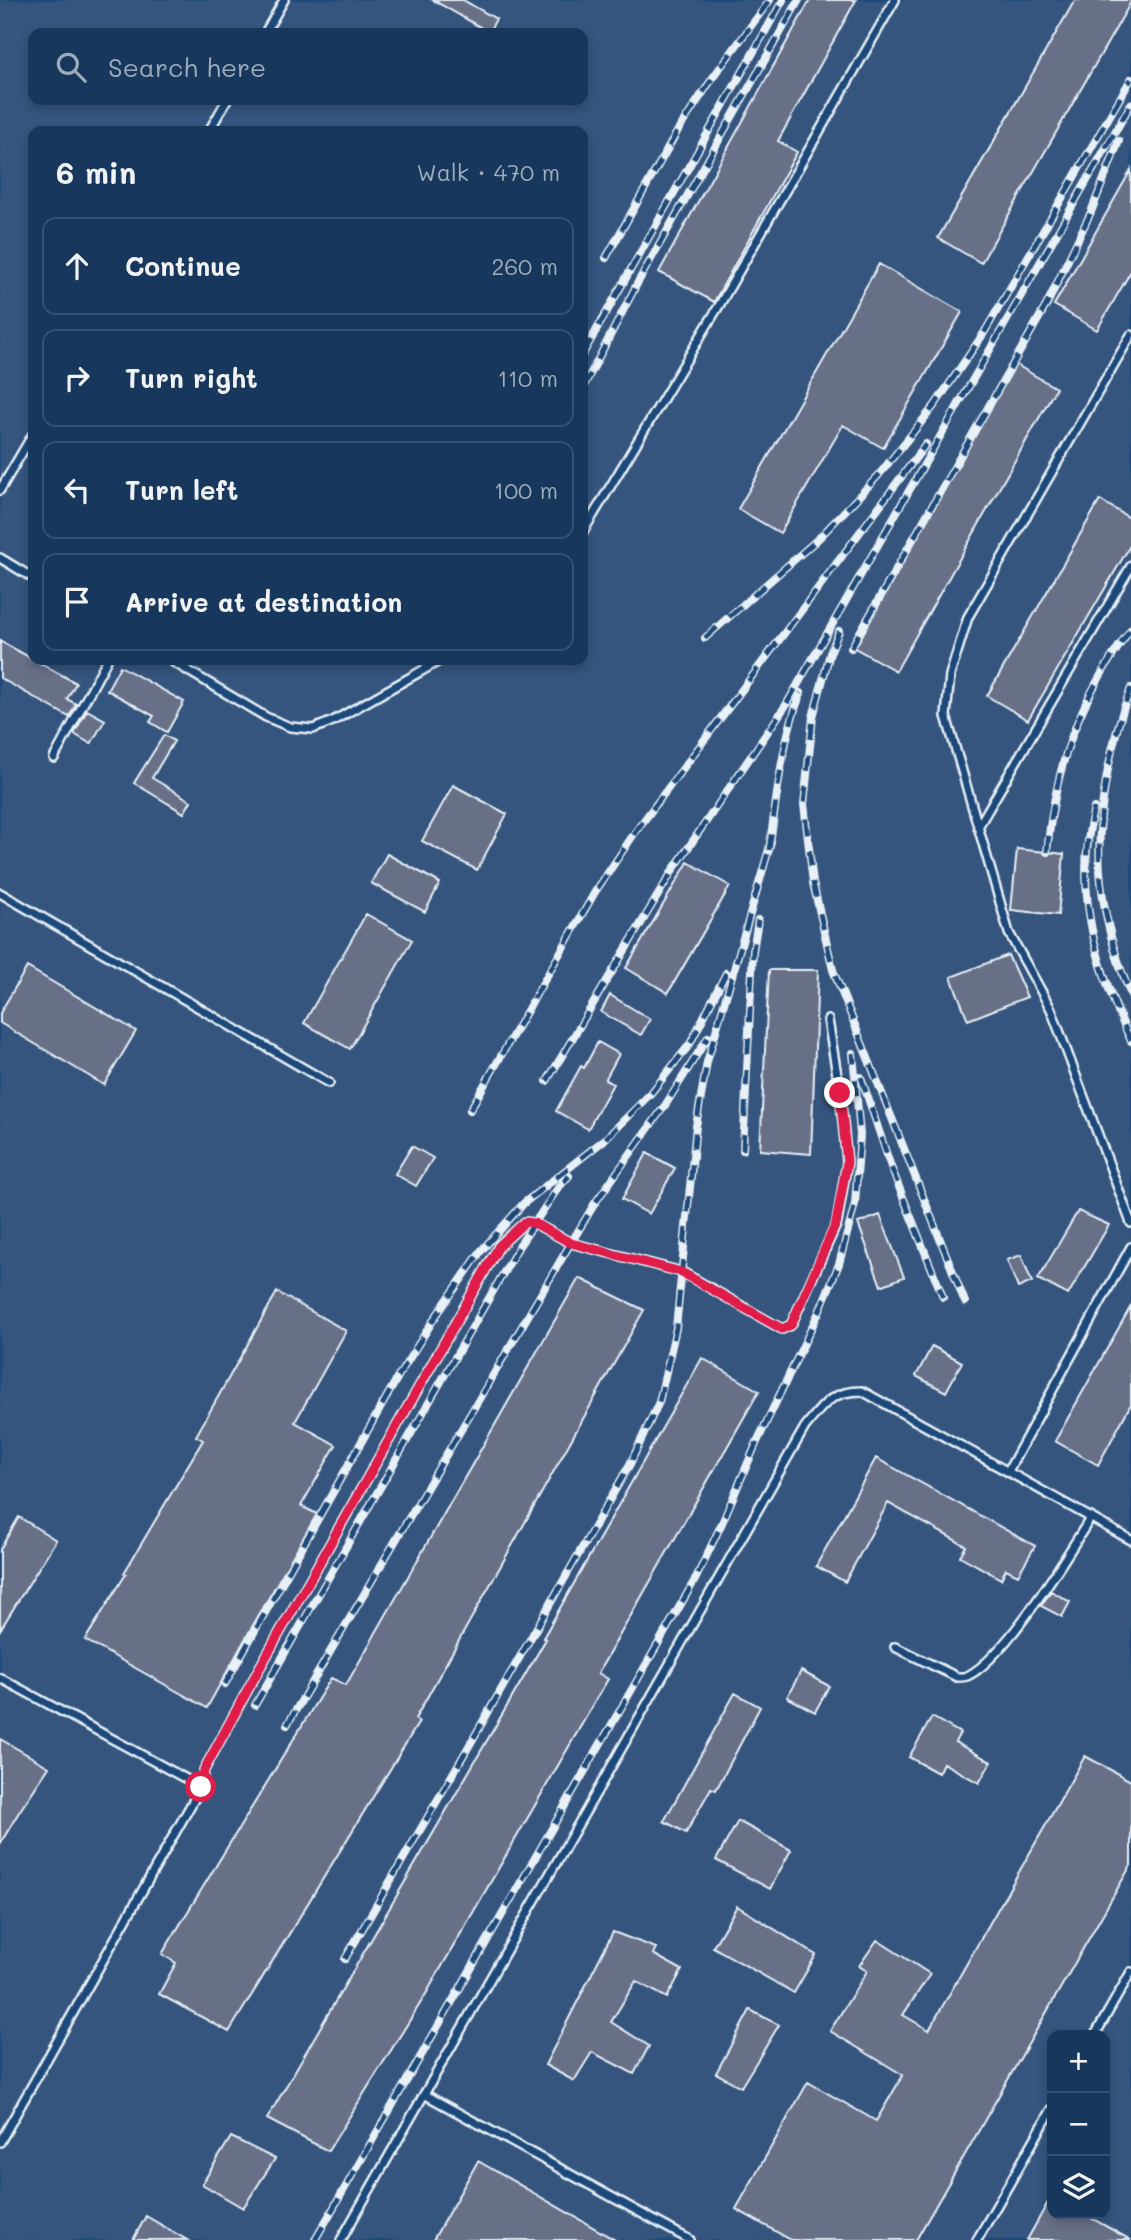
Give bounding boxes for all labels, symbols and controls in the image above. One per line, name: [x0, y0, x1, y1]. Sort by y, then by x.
search box: [28, 28, 588, 105]
icon: search: [52, 48, 90, 86]
text: Search here: [108, 50, 266, 84]
text: 6 min: [56, 152, 136, 192]
text: Walk · 470 m: [417, 157, 560, 187]
icon: ahead: [58, 247, 96, 285]
text: Continue: [125, 249, 241, 283]
text: 260 m: [491, 251, 558, 281]
icon: right: [58, 359, 96, 397]
text: Turn right: [125, 361, 258, 395]
text: 110 m: [498, 363, 558, 393]
icon: left: [58, 471, 96, 509]
text: Turn left: [125, 473, 238, 507]
text: 100 m: [494, 475, 558, 505]
icon: arrive: [58, 583, 96, 621]
text: Arrive at destination: [125, 585, 402, 619]
route end: [824, 1077, 855, 1108]
route start: [185, 1771, 216, 1802]
map controls: [1047, 2030, 1110, 2219]
button: +: [1047, 2030, 1110, 2093]
button: −: [1047, 2093, 1110, 2156]
button: layers: [1047, 2156, 1110, 2219]

